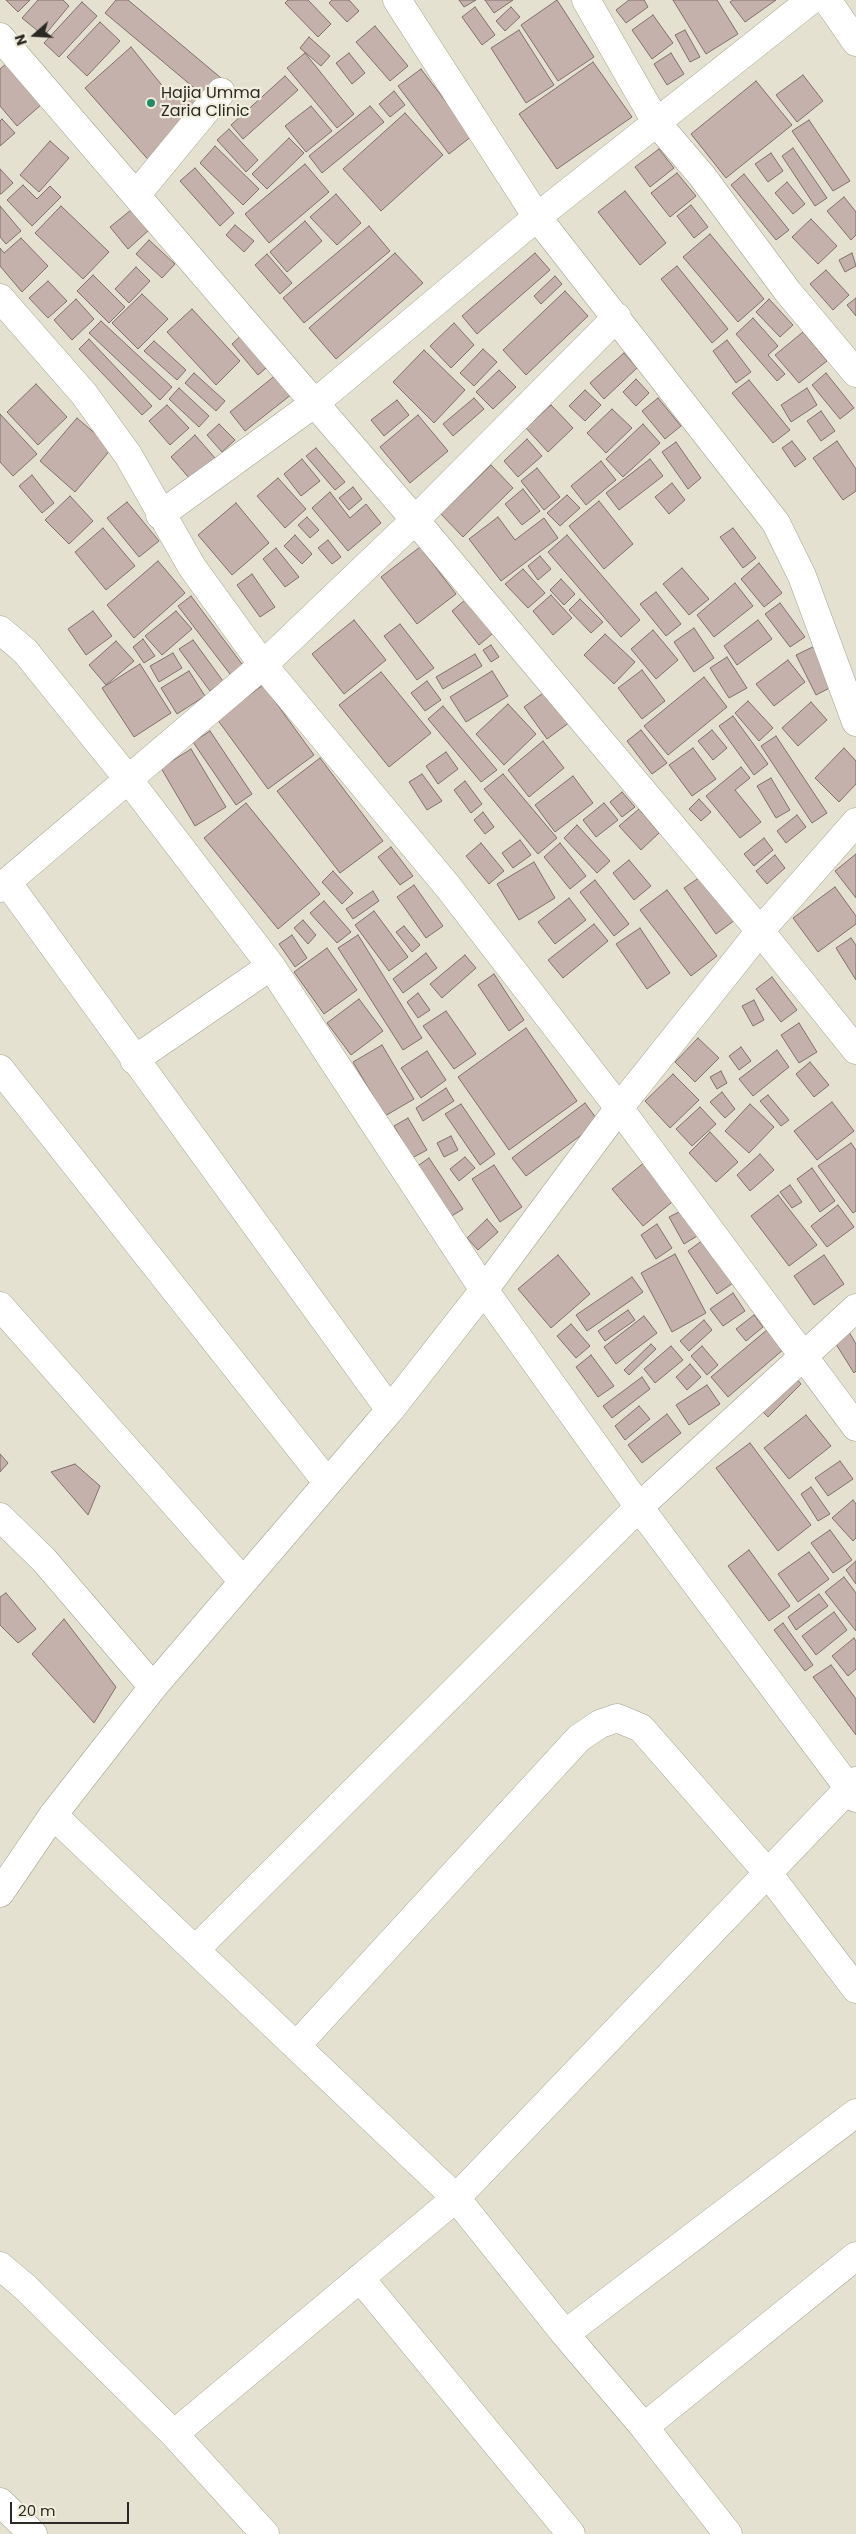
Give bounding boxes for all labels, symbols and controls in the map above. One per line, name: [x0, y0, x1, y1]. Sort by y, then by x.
north arrow: [10, 10, 60, 60]
text: N: [10, 32, 32, 48]
place label: Hajia Umma Zaria Clinic: [161, 84, 260, 122]
marker: Hajia Umma Zaria Clinic: [145, 97, 157, 109]
scale bar: [12, 2492, 131, 2524]
text: 20 m: [18, 2500, 56, 2521]

